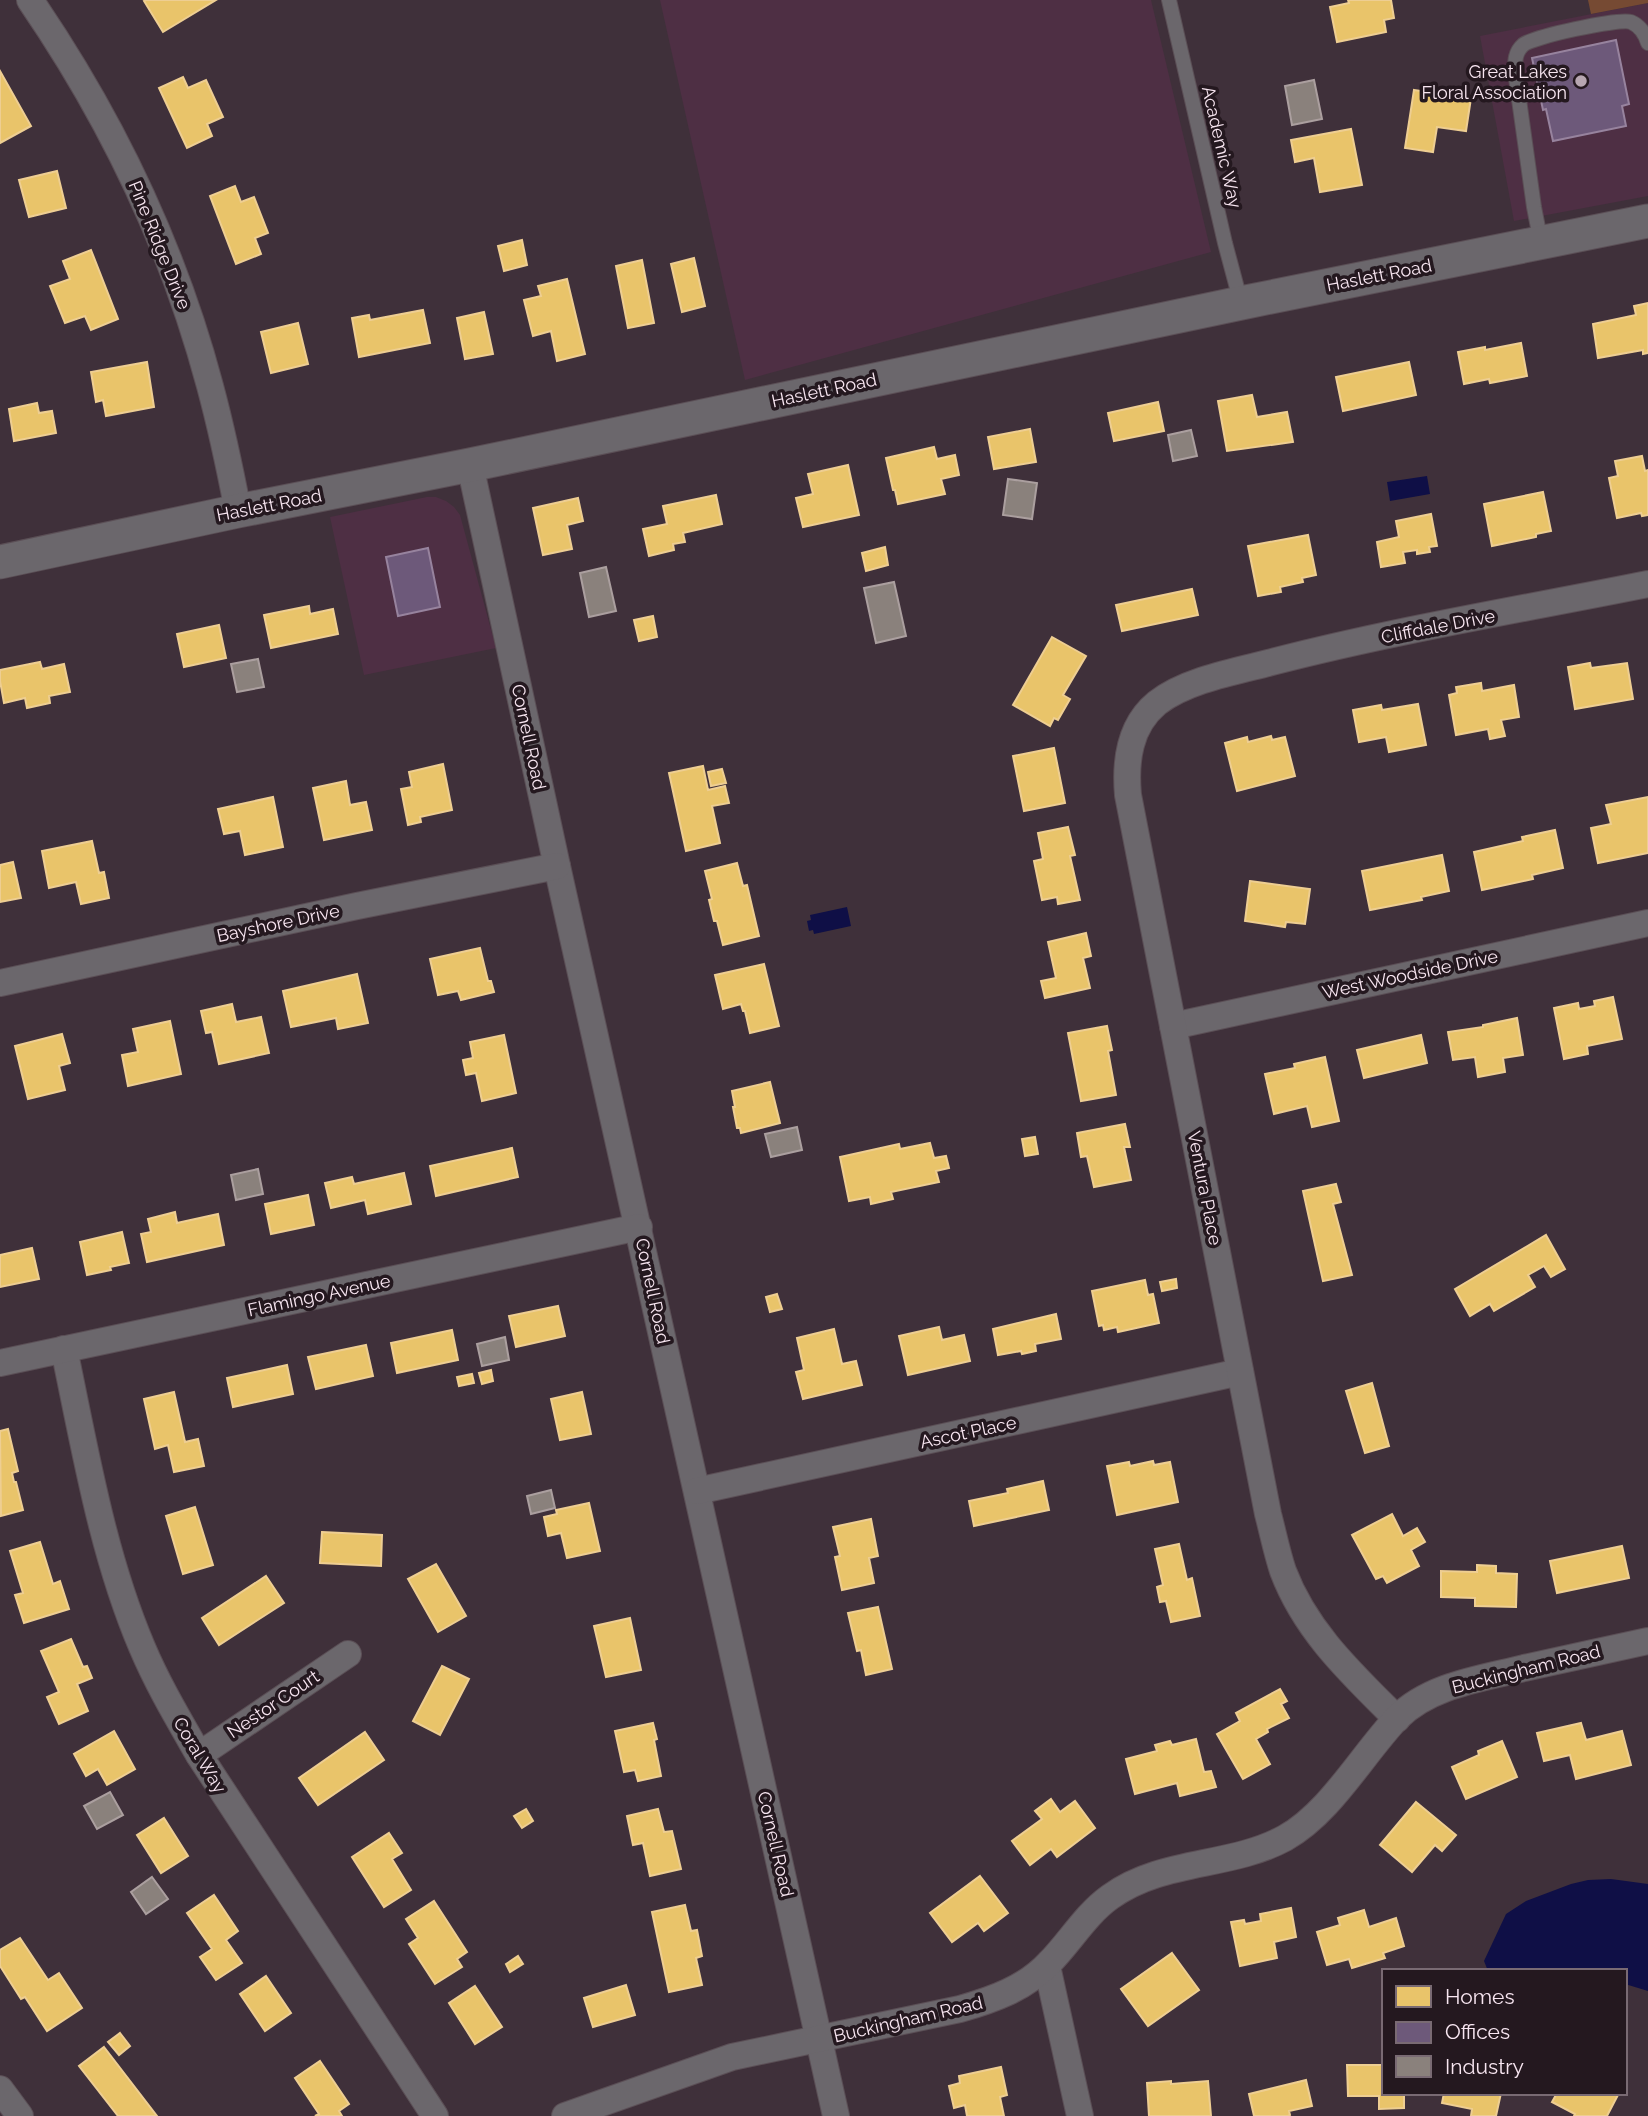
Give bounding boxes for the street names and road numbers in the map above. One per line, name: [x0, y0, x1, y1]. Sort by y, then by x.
street label: Academic Way: [1198, 84, 1246, 210]
street label: Pine Ridge Drive: [125, 178, 196, 313]
street label: Haslett Road: [1325, 254, 1433, 296]
street label: Haslett Road: [770, 369, 878, 411]
street label: Haslett Road: [215, 484, 323, 526]
street label: Cliffdale Drive: [1379, 605, 1497, 647]
street label: Cornell Road: [508, 682, 550, 792]
street label: Bayshore Drive: [215, 900, 342, 946]
street label: West Woodside Drive: [1320, 945, 1500, 1003]
street label: Ventura Place: [1184, 1129, 1226, 1247]
street label: Cornell Road: [632, 1236, 674, 1346]
street label: Flamingo Avenue: [246, 1270, 393, 1320]
street label: Ascot Place: [918, 1411, 1019, 1452]
street label: Buckingham Road: [1450, 1640, 1602, 1698]
street label: Nestor Court: [223, 1666, 323, 1742]
street label: Coral Way: [169, 1713, 231, 1797]
street label: Cornell Road: [754, 1789, 798, 1899]
street label: Buckingham Road: [831, 1992, 985, 2046]

